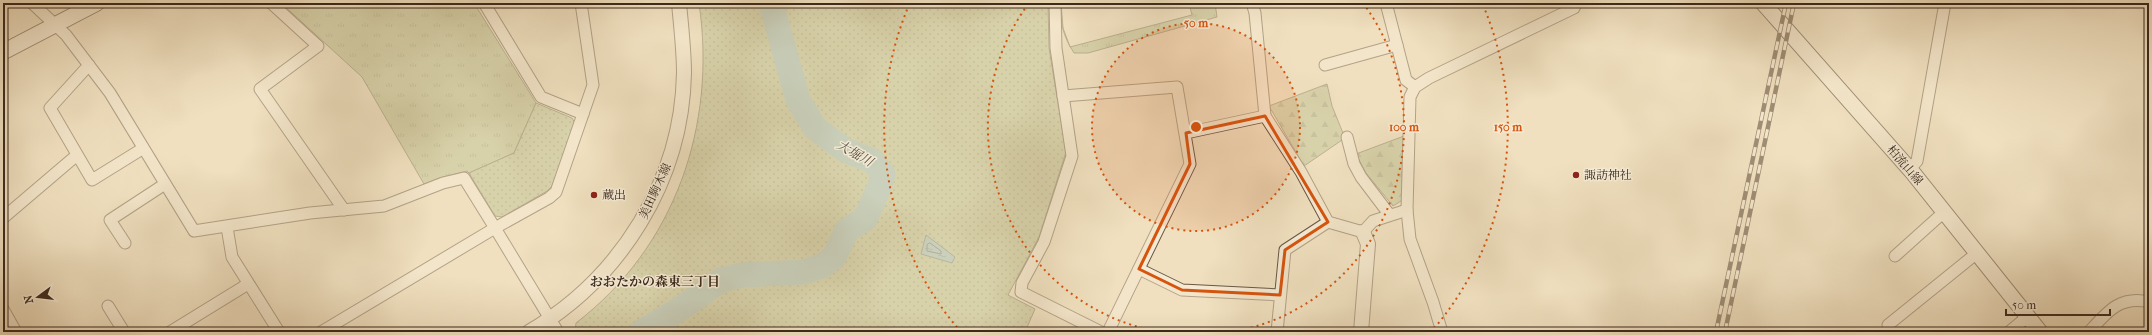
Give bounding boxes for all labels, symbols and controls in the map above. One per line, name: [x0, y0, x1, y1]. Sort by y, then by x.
text: 50 m: [1184, 16, 1209, 30]
centre of rings: [1189, 120, 1203, 134]
text: 100 m: [1389, 120, 1420, 134]
text: 150 m: [1494, 120, 1523, 134]
water label: 大堀川: [834, 137, 877, 170]
street label: 柏流山線: [1884, 142, 1926, 188]
street label: 美田駒木線: [636, 161, 674, 221]
place label: 諏訪神社: [1584, 168, 1632, 182]
marker: 諏訪神社: [1571, 170, 1581, 180]
place label: 蔵出: [602, 188, 626, 202]
marker: 蔵出: [589, 190, 599, 200]
district label: おおたかの森東三丁目: [590, 274, 720, 289]
north arrow: [18, 277, 58, 317]
scale bar: [2006, 291, 2110, 317]
text: N: [21, 293, 36, 305]
text: 50 m: [2012, 298, 2036, 312]

